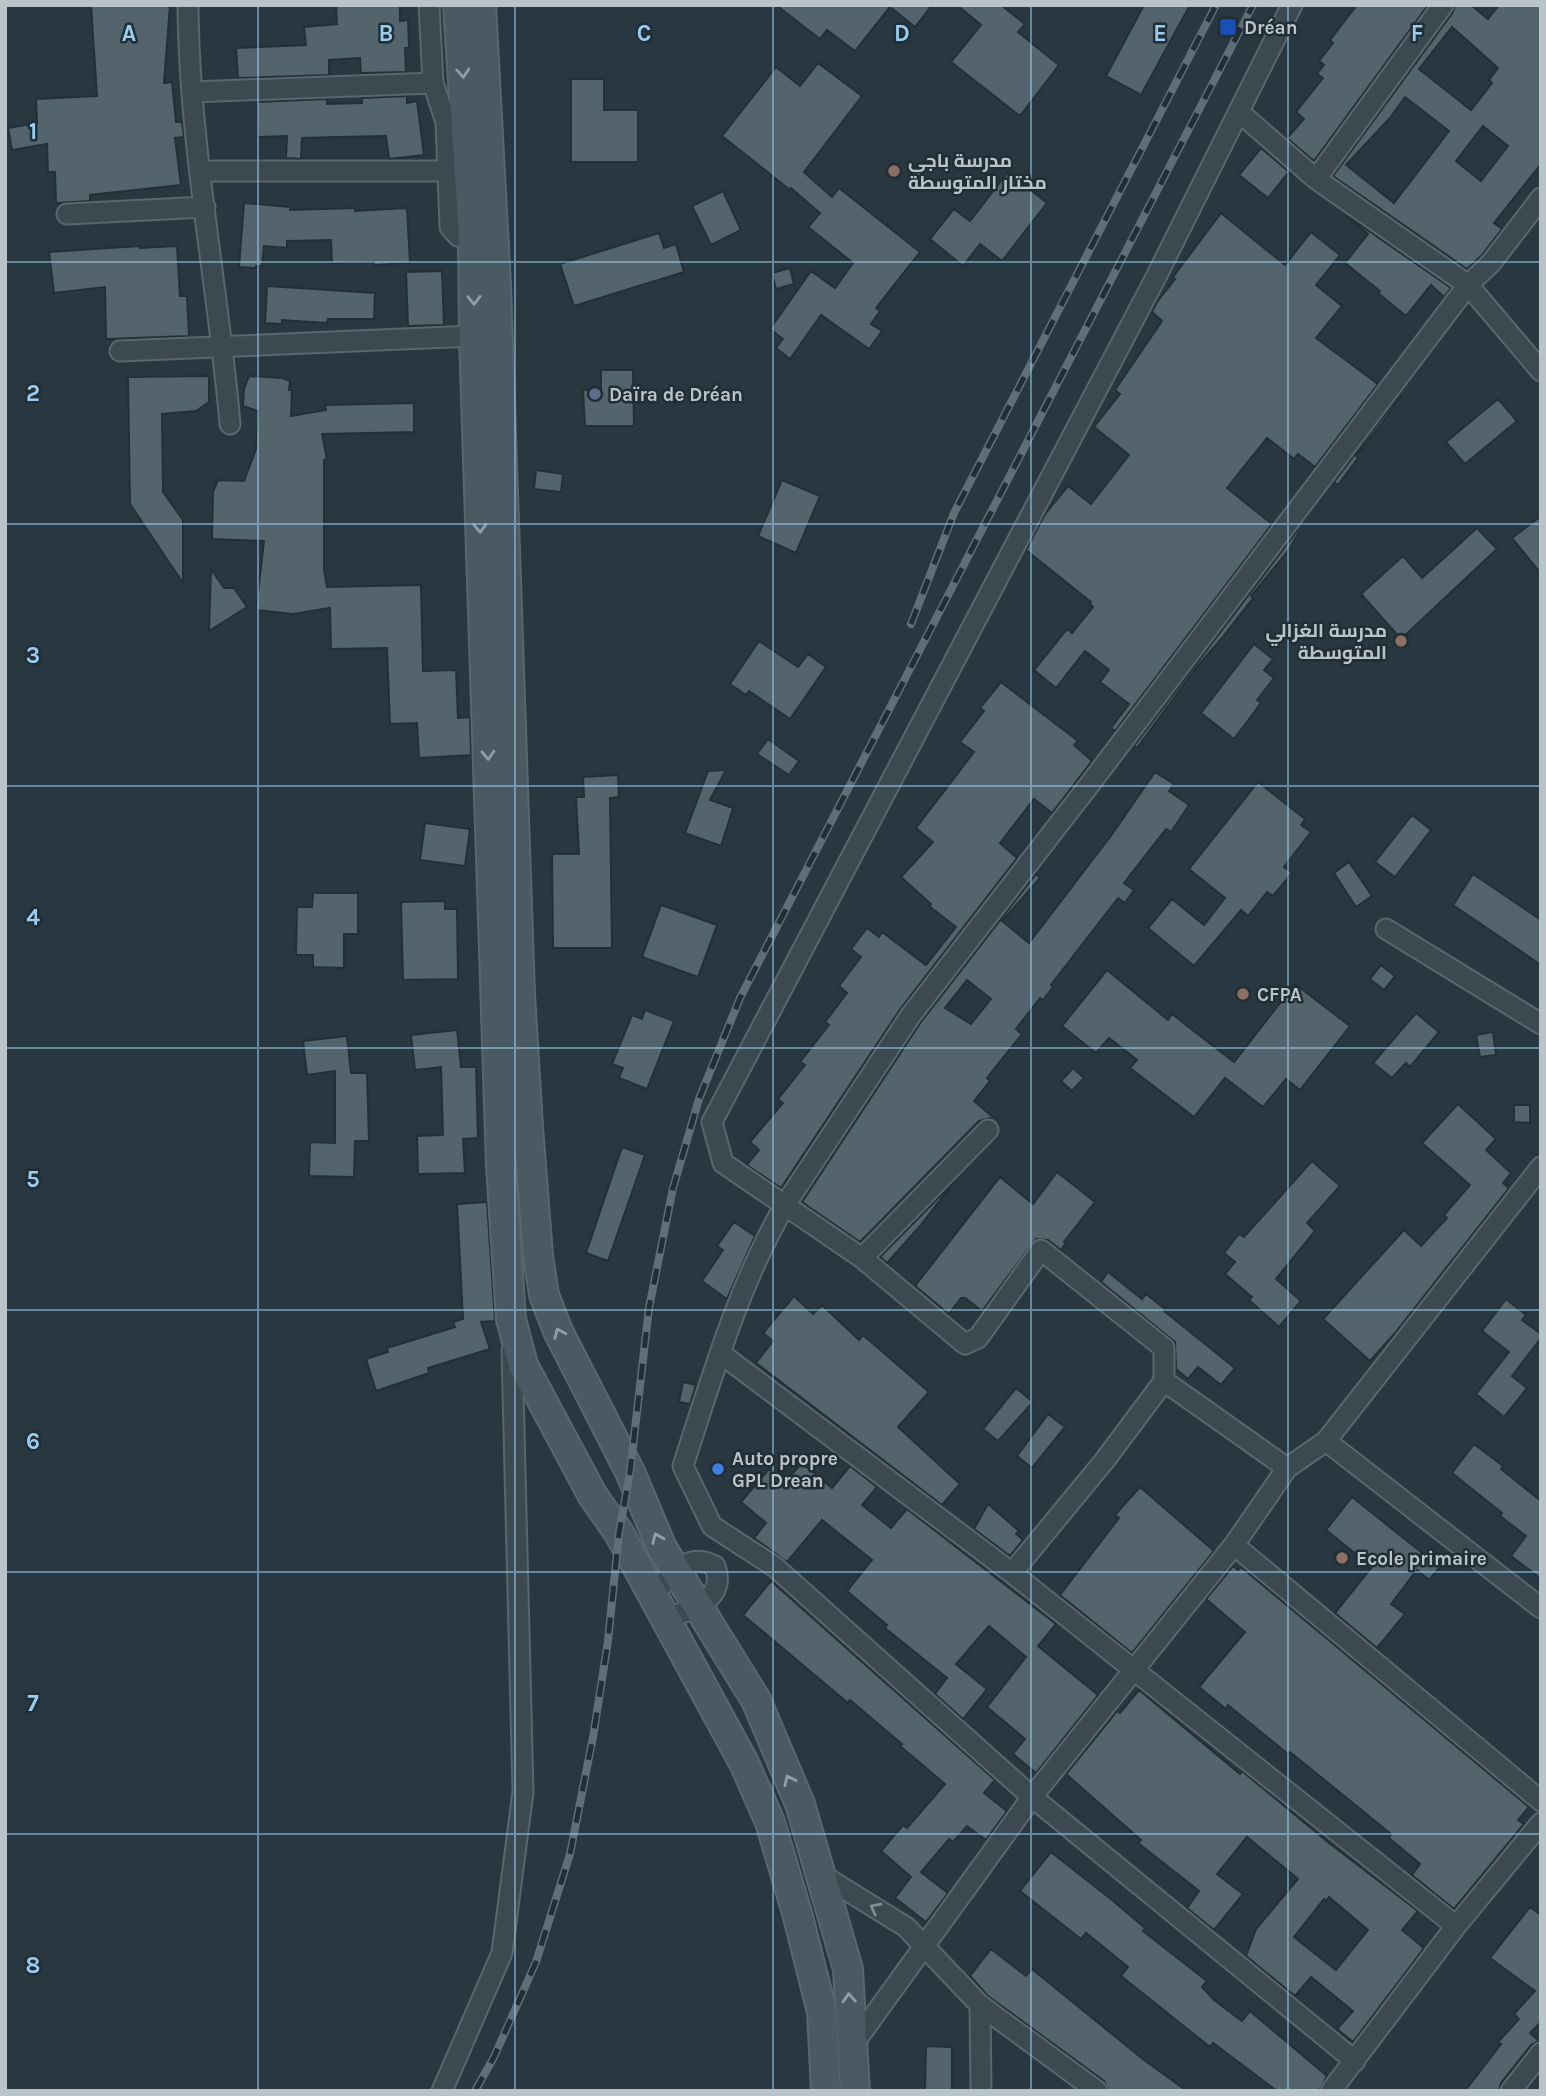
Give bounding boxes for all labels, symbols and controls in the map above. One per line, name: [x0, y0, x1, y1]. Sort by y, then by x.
marker: Dréan: [1218, 17, 1238, 37]
place label: Dréan: [1244, 17, 1298, 39]
text: A: [122, 20, 136, 47]
text: B: [379, 20, 393, 47]
text: C: [637, 20, 651, 47]
text: D: [894, 20, 910, 47]
text: E: [1153, 20, 1167, 47]
text: F: [1411, 20, 1423, 47]
one-way arrow: [455, 68, 470, 79]
text: 1: [29, 118, 37, 145]
place label: مدرسة باجي مختار المتوسطة: [908, 150, 1047, 194]
marker: مدرسة باجي مختار المتوسطة: [886, 163, 902, 179]
one-way arrow: [466, 296, 482, 306]
text: 2: [26, 380, 40, 407]
place label: Daïra de Dréan: [609, 384, 743, 406]
marker: Daïra de Dréan: [587, 386, 603, 402]
one-way arrow: [473, 523, 488, 534]
place label: مدرسة الغزالي المتوسطة: [1265, 620, 1387, 664]
marker: مدرسة الغزالي المتوسطة: [1393, 633, 1409, 649]
text: 3: [26, 642, 40, 669]
one-way arrow: [480, 750, 495, 761]
text: 4: [26, 904, 40, 931]
place label: CFPA: [1257, 984, 1302, 1006]
marker: CFPA: [1235, 986, 1251, 1002]
text: 5: [26, 1166, 40, 1193]
one-way arrow: [553, 1328, 567, 1340]
text: 6: [26, 1428, 40, 1455]
place label: Auto propre GPL Drean: [732, 1448, 838, 1492]
marker: Auto propre GPL Drean: [710, 1461, 726, 1477]
one-way arrow: [652, 1532, 666, 1544]
place label: Ecole primaire: [1356, 1548, 1487, 1570]
marker: Ecole primaire: [1334, 1550, 1350, 1566]
text: 7: [27, 1690, 39, 1717]
one-way arrow: [783, 1775, 797, 1787]
one-way arrow: [870, 1903, 882, 1917]
text: 8: [26, 1952, 40, 1979]
one-way arrow: [842, 1992, 857, 2003]

